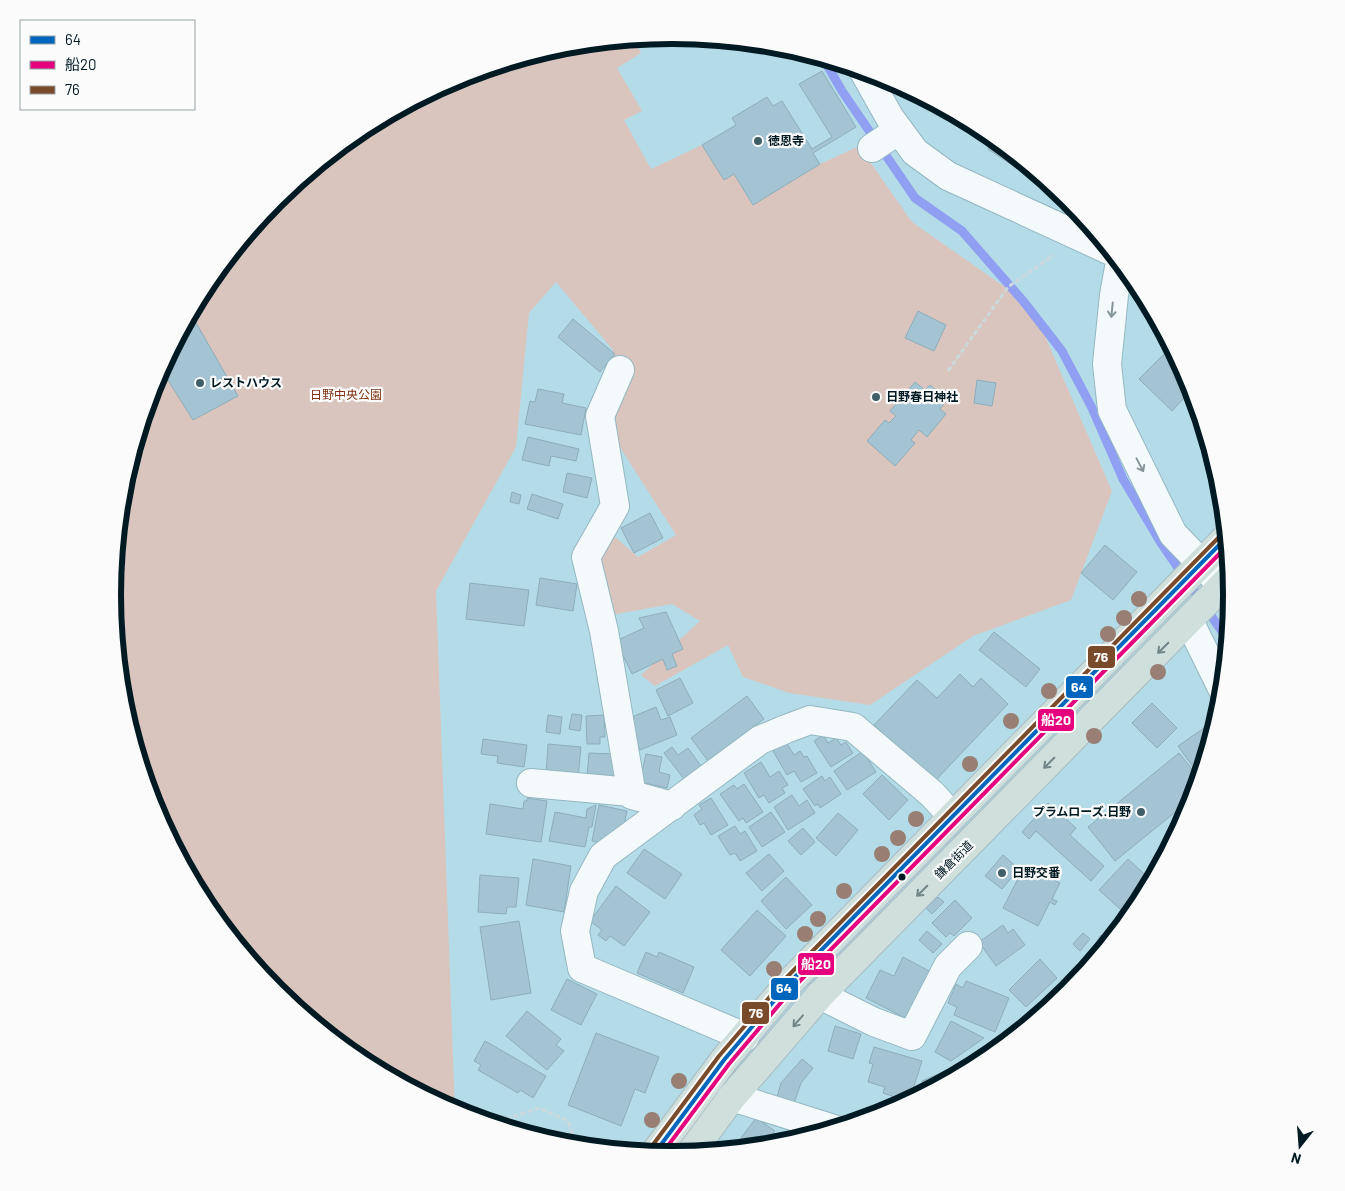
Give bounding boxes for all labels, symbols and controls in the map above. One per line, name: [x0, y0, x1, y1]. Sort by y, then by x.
legend: [20, 20, 195, 110]
text: 64: [65, 30, 81, 48]
text: 船20: [65, 55, 97, 73]
text: 76: [65, 80, 80, 98]
place label: 徳恩寺: [768, 133, 804, 147]
marker: 徳恩寺: [752, 135, 764, 147]
one-way arrow: [1107, 301, 1117, 317]
place label: レストハウス: [210, 375, 282, 389]
marker: レストハウス: [194, 377, 206, 389]
park label: 日野中央公園: [310, 387, 382, 401]
place label: 日野春日神社: [886, 389, 958, 403]
marker: 日野春日神社: [870, 391, 882, 403]
one-way arrow: [1136, 457, 1145, 472]
one-way arrow: [1157, 641, 1169, 654]
line badge: 76: [1087, 645, 1116, 669]
text: 76: [1094, 648, 1109, 665]
line badge: 64: [1065, 675, 1094, 699]
text: 64: [1071, 678, 1087, 695]
line badge: 船20: [1037, 708, 1075, 732]
text: 船20: [1041, 711, 1071, 728]
one-way arrow: [1043, 757, 1055, 770]
place label: プラムローズ.日野: [1033, 804, 1131, 818]
marker: プラムローズ.日野: [1135, 806, 1147, 818]
street label: 鎌倉街道: [931, 837, 975, 881]
place label: 日野交番: [1012, 865, 1061, 879]
marker: 日野交番: [996, 867, 1008, 879]
unlabelled marker: [897, 872, 907, 882]
one-way arrow: [917, 885, 929, 897]
line badge: 船20: [797, 952, 835, 976]
text: 船20: [801, 955, 831, 972]
line badge: 64: [770, 977, 799, 1001]
text: 64: [776, 979, 792, 996]
line badge: 76: [741, 1001, 770, 1025]
text: 76: [749, 1004, 764, 1021]
one-way arrow: [792, 1015, 803, 1028]
north arrow: [1275, 1121, 1325, 1171]
text: N: [1289, 1149, 1303, 1168]

